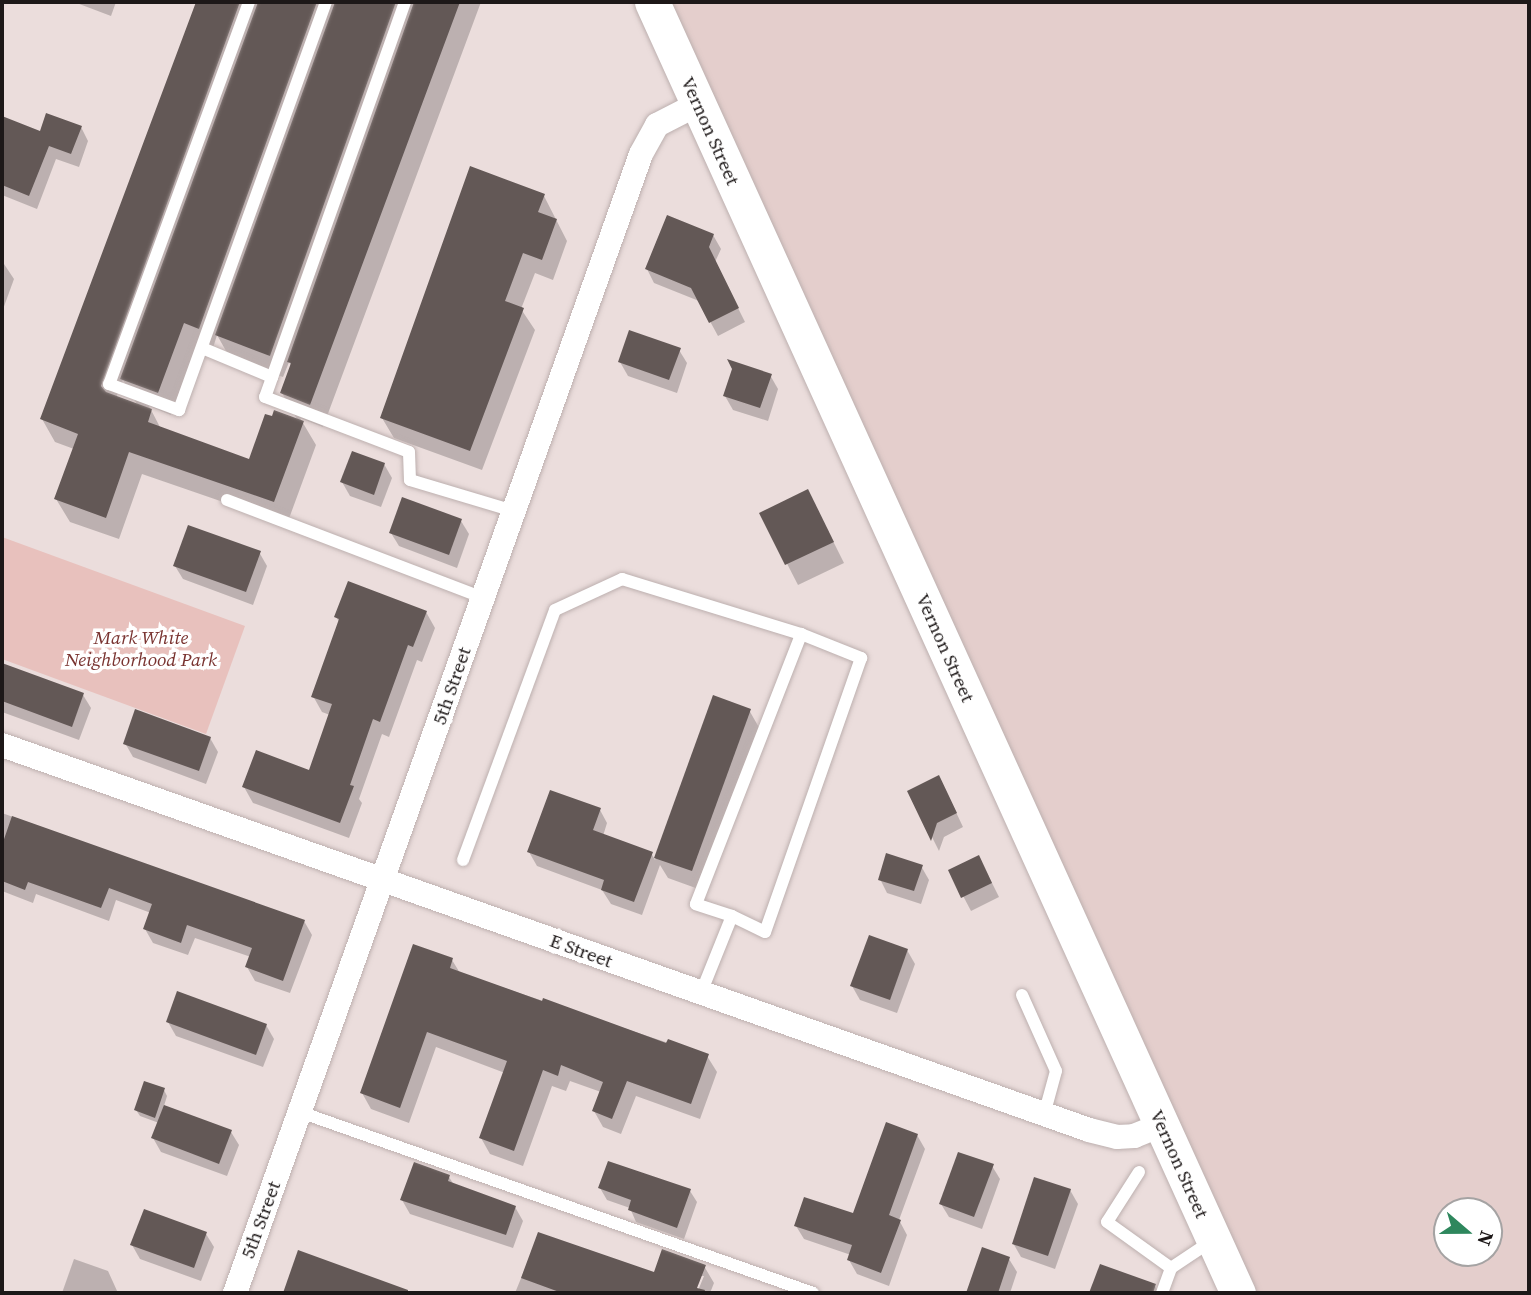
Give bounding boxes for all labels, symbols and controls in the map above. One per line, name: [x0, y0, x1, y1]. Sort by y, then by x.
street label: Vernon Street: [676, 73, 744, 189]
street label: Vernon Street: [911, 590, 979, 706]
park label: Mark White Neighborhood Park: [65, 627, 217, 671]
street label: 5th Street: [428, 644, 476, 728]
street label: E Street: [547, 929, 615, 973]
street label: Vernon Street: [1145, 1106, 1213, 1222]
street label: 5th Street: [236, 1178, 286, 1262]
north arrow: [1433, 1197, 1503, 1267]
text: N: [1471, 1228, 1500, 1249]

